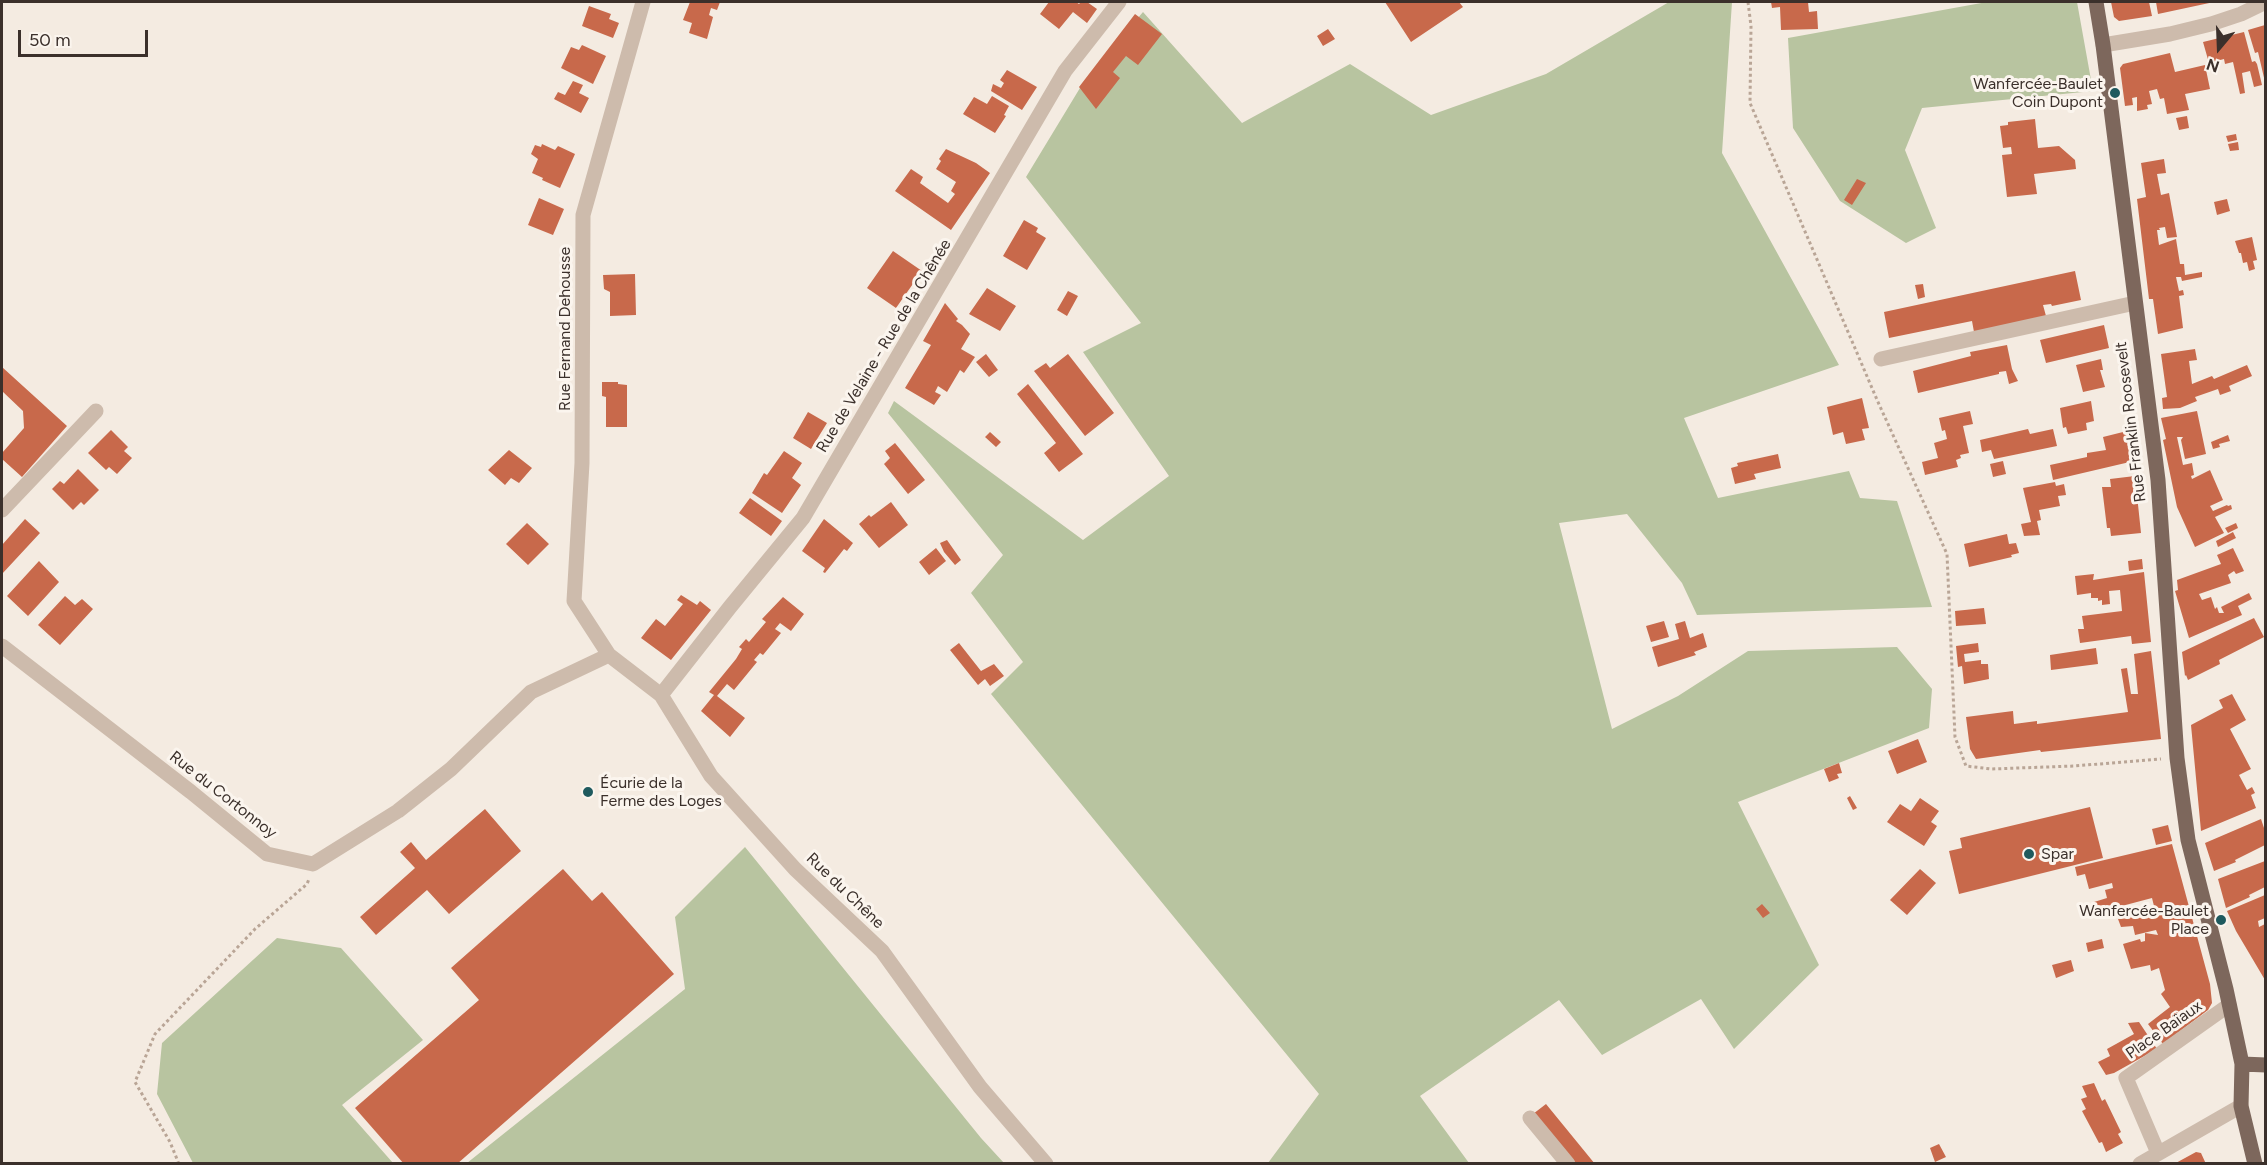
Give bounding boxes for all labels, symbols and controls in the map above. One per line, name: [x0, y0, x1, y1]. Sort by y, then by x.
scale bar: [21, 18, 152, 56]
north arrow: [2189, 18, 2249, 78]
text: 50 m: [29, 29, 71, 51]
text: N: [2204, 54, 2222, 76]
place label: Wanfercée-Baulet Coin Dupont: [1973, 74, 2103, 112]
marker: Wanfercée-Baulet Coin Dupont: [2108, 86, 2122, 100]
street label: Rue de Velaine - Rue de la Chênée: [813, 236, 955, 456]
street label: Rue Fernand Dehousse: [555, 247, 575, 411]
street label: Rue Franklin Roosevelt: [2112, 341, 2150, 503]
street label: Rue du Cortonnoy: [166, 747, 280, 843]
place label: Écurie de la Ferme des Loges: [600, 773, 722, 811]
marker: Écurie de la Ferme des Loges: [581, 785, 595, 799]
place label: Spar: [2041, 844, 2074, 864]
marker: Spar: [2022, 847, 2036, 861]
street label: Rue du Chêne: [802, 849, 888, 933]
place label: Wanfercée-Baulet Place: [2079, 901, 2209, 939]
marker: Wanfercée-Baulet Place: [2214, 913, 2228, 927]
street label: Place Baïaux: [2122, 997, 2206, 1063]

